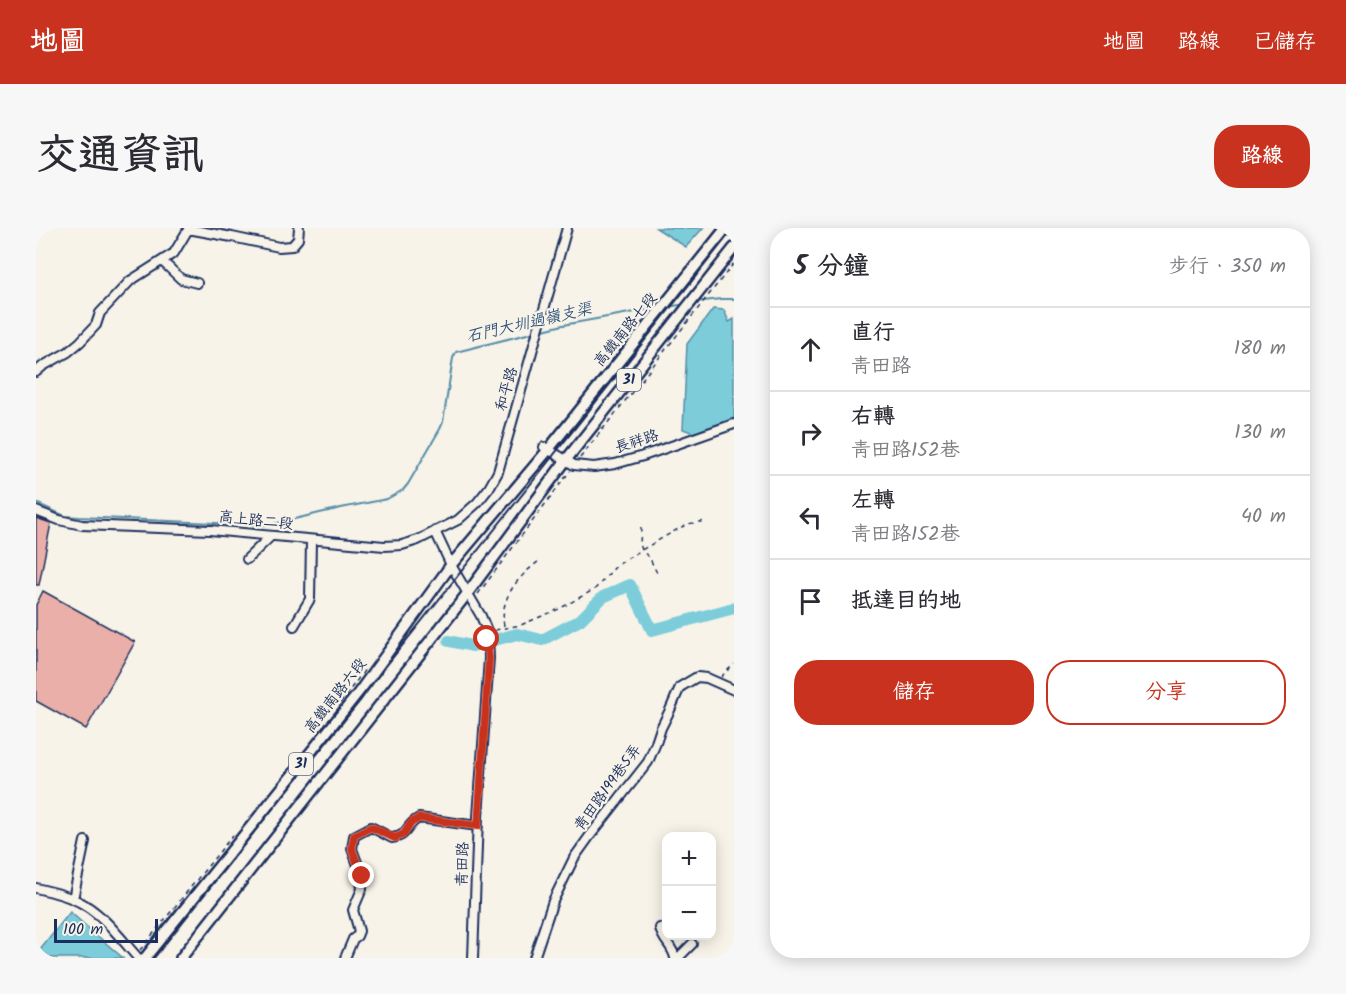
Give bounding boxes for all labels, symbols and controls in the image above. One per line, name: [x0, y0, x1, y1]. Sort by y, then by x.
text: 地圖: [30, 20, 86, 65]
text: 地圖: [1103, 26, 1145, 59]
text: 路線: [1178, 26, 1220, 59]
text: 已儲存: [1253, 26, 1316, 59]
text: 交通資訊: [36, 123, 204, 190]
button: 路線: [1214, 125, 1310, 188]
text: 5 分鐘: [794, 246, 869, 288]
text: 步行 · 350 m: [1169, 251, 1286, 283]
street label: 高鐵南路七段: [588, 287, 664, 373]
water label: 石門大圳過嶺支渠: [464, 296, 596, 350]
text: 直行: [851, 316, 895, 351]
icon: ahead: [794, 333, 827, 366]
text: 180 m: [1234, 333, 1286, 365]
text: 青田路: [851, 351, 911, 383]
street label: 和平路: [489, 364, 525, 414]
road number: 31: [617, 369, 641, 391]
text: 右轉: [851, 400, 895, 435]
icon: right: [794, 417, 827, 450]
text: 130 m: [1234, 417, 1286, 449]
street label: 長祥路: [612, 424, 662, 460]
text: 青田路152巷: [851, 435, 960, 467]
text: 左轉: [851, 484, 895, 519]
icon: left: [794, 501, 827, 534]
text: 40 m: [1241, 501, 1286, 533]
street label: 高上路二段: [217, 505, 295, 537]
text: 青田路152巷: [851, 519, 960, 551]
text: 抵達目的地: [851, 584, 961, 619]
icon: arrive: [794, 585, 827, 618]
route start: [473, 625, 499, 651]
street label: 高鐵南路六段: [299, 653, 373, 739]
button: 儲存: [794, 660, 1034, 725]
button: 分享: [1046, 660, 1286, 725]
street label: 青田路199巷5弄: [568, 740, 648, 836]
road number: 31: [289, 753, 313, 775]
map controls: [662, 832, 716, 940]
button: +: [662, 832, 716, 886]
street label: 青田路: [450, 841, 476, 887]
route end: [348, 862, 374, 888]
button: −: [662, 886, 716, 940]
scale bar: [54, 916, 158, 944]
text: 100 m: [63, 917, 103, 942]

